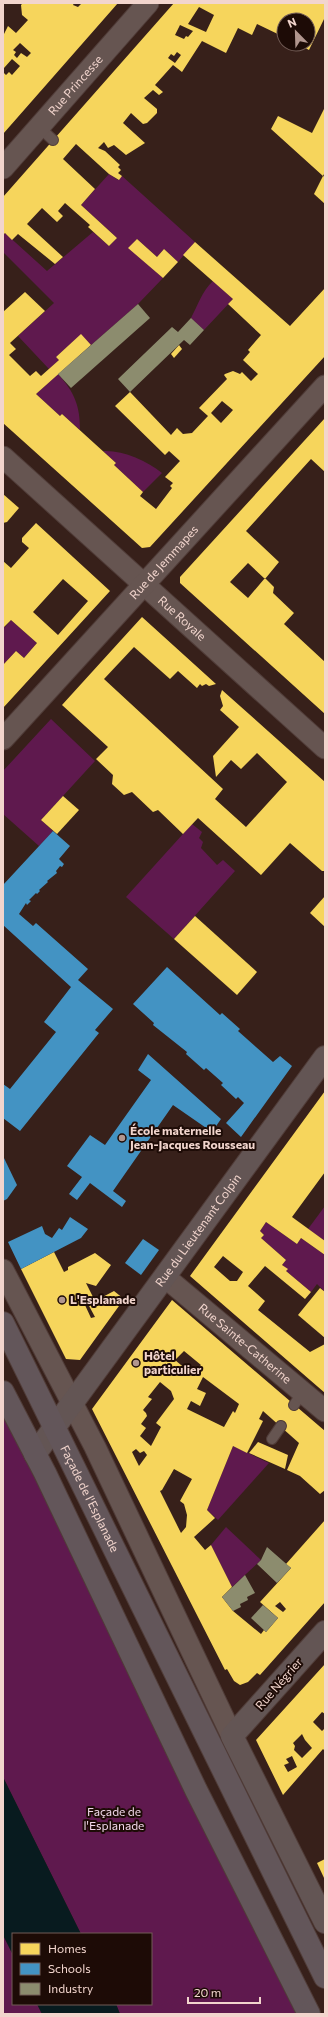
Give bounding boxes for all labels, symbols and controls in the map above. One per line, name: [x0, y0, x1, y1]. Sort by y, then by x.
north arrow: [276, 12, 316, 52]
text: N: [286, 15, 298, 30]
street label: Rue Princesse: [45, 52, 105, 118]
street label: Rue de Jemmapes: [126, 522, 200, 602]
street label: Rue Royale: [156, 593, 209, 643]
place label: École maternelle Jean-Jacques Rousseau: [130, 1123, 255, 1152]
marker: École maternelle Jean-Jacques Rousseau: [117, 1133, 127, 1143]
street label: Rue du Lieutenant Colpin: [152, 1171, 243, 1289]
place label: L'Esplanade: [70, 1292, 136, 1306]
marker: L'Esplanade: [57, 1295, 67, 1305]
street label: Rue Sainte-Catherine: [196, 1300, 295, 1386]
place label: Hôtel particulier: [144, 1348, 201, 1376]
marker: Hôtel particulier: [131, 1358, 141, 1368]
street label: Façade de l'Esplanade: [58, 1443, 123, 1554]
street label: Rue Négrier: [252, 1654, 305, 1712]
park label: Façade de l'Esplanade: [84, 1804, 144, 1832]
legend: [12, 1933, 152, 2005]
text: Homes: [48, 1941, 86, 1955]
text: Schools: [48, 1961, 91, 1975]
scale bar: [188, 1979, 260, 2005]
text: Industry: [48, 1981, 93, 1995]
text: 20 m: [194, 1985, 221, 1999]

